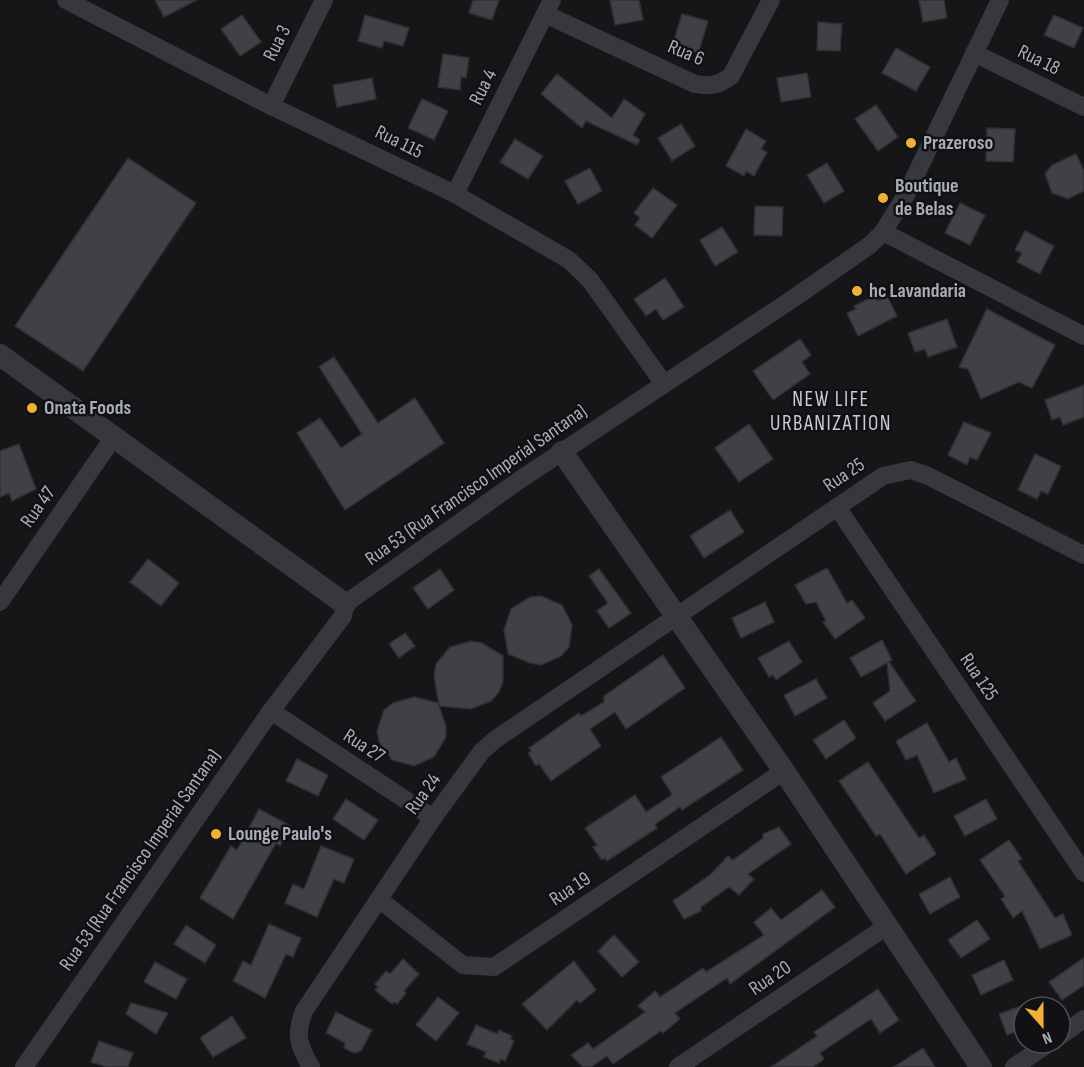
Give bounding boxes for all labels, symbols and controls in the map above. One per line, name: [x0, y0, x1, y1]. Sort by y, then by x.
street label: Rua 3: [258, 21, 296, 65]
street label: Rua 6: [664, 35, 708, 71]
street label: Rua 18: [1014, 40, 1064, 80]
street label: Rua 4: [464, 65, 502, 109]
street label: Rua 115: [371, 120, 427, 164]
place label: Prazeroso: [923, 131, 993, 155]
marker: Prazeroso: [904, 136, 918, 150]
place label: Boutique de Belas: [895, 174, 959, 221]
marker: Boutique de Belas: [876, 191, 890, 205]
place label: hc Lavandaria: [869, 279, 966, 303]
marker: hc Lavandaria: [850, 284, 864, 298]
district label: NEW LIFE URBANIZATION: [770, 387, 892, 436]
place label: Onata Foods: [44, 396, 131, 420]
street label: Rua 53 (Rua Francisco Imperial Santana): [361, 399, 591, 571]
marker: Onata Foods: [25, 401, 39, 415]
street label: Rua 25: [819, 453, 869, 497]
street label: Rua 47: [15, 482, 61, 532]
street label: Rua 125: [955, 649, 1003, 705]
street label: Rua 27: [339, 724, 389, 768]
street label: Rua 53 (Rua Francisco Imperial Santana): [54, 745, 226, 975]
street label: Rua 24: [400, 769, 446, 819]
place label: Lounge Paulo's: [228, 822, 332, 846]
marker: Lounge Paulo's: [209, 827, 223, 841]
street label: Rua 19: [545, 867, 595, 911]
street label: Rua 20: [744, 955, 796, 1001]
north arrow: [1012, 995, 1072, 1055]
text: N: [1039, 1027, 1054, 1048]

